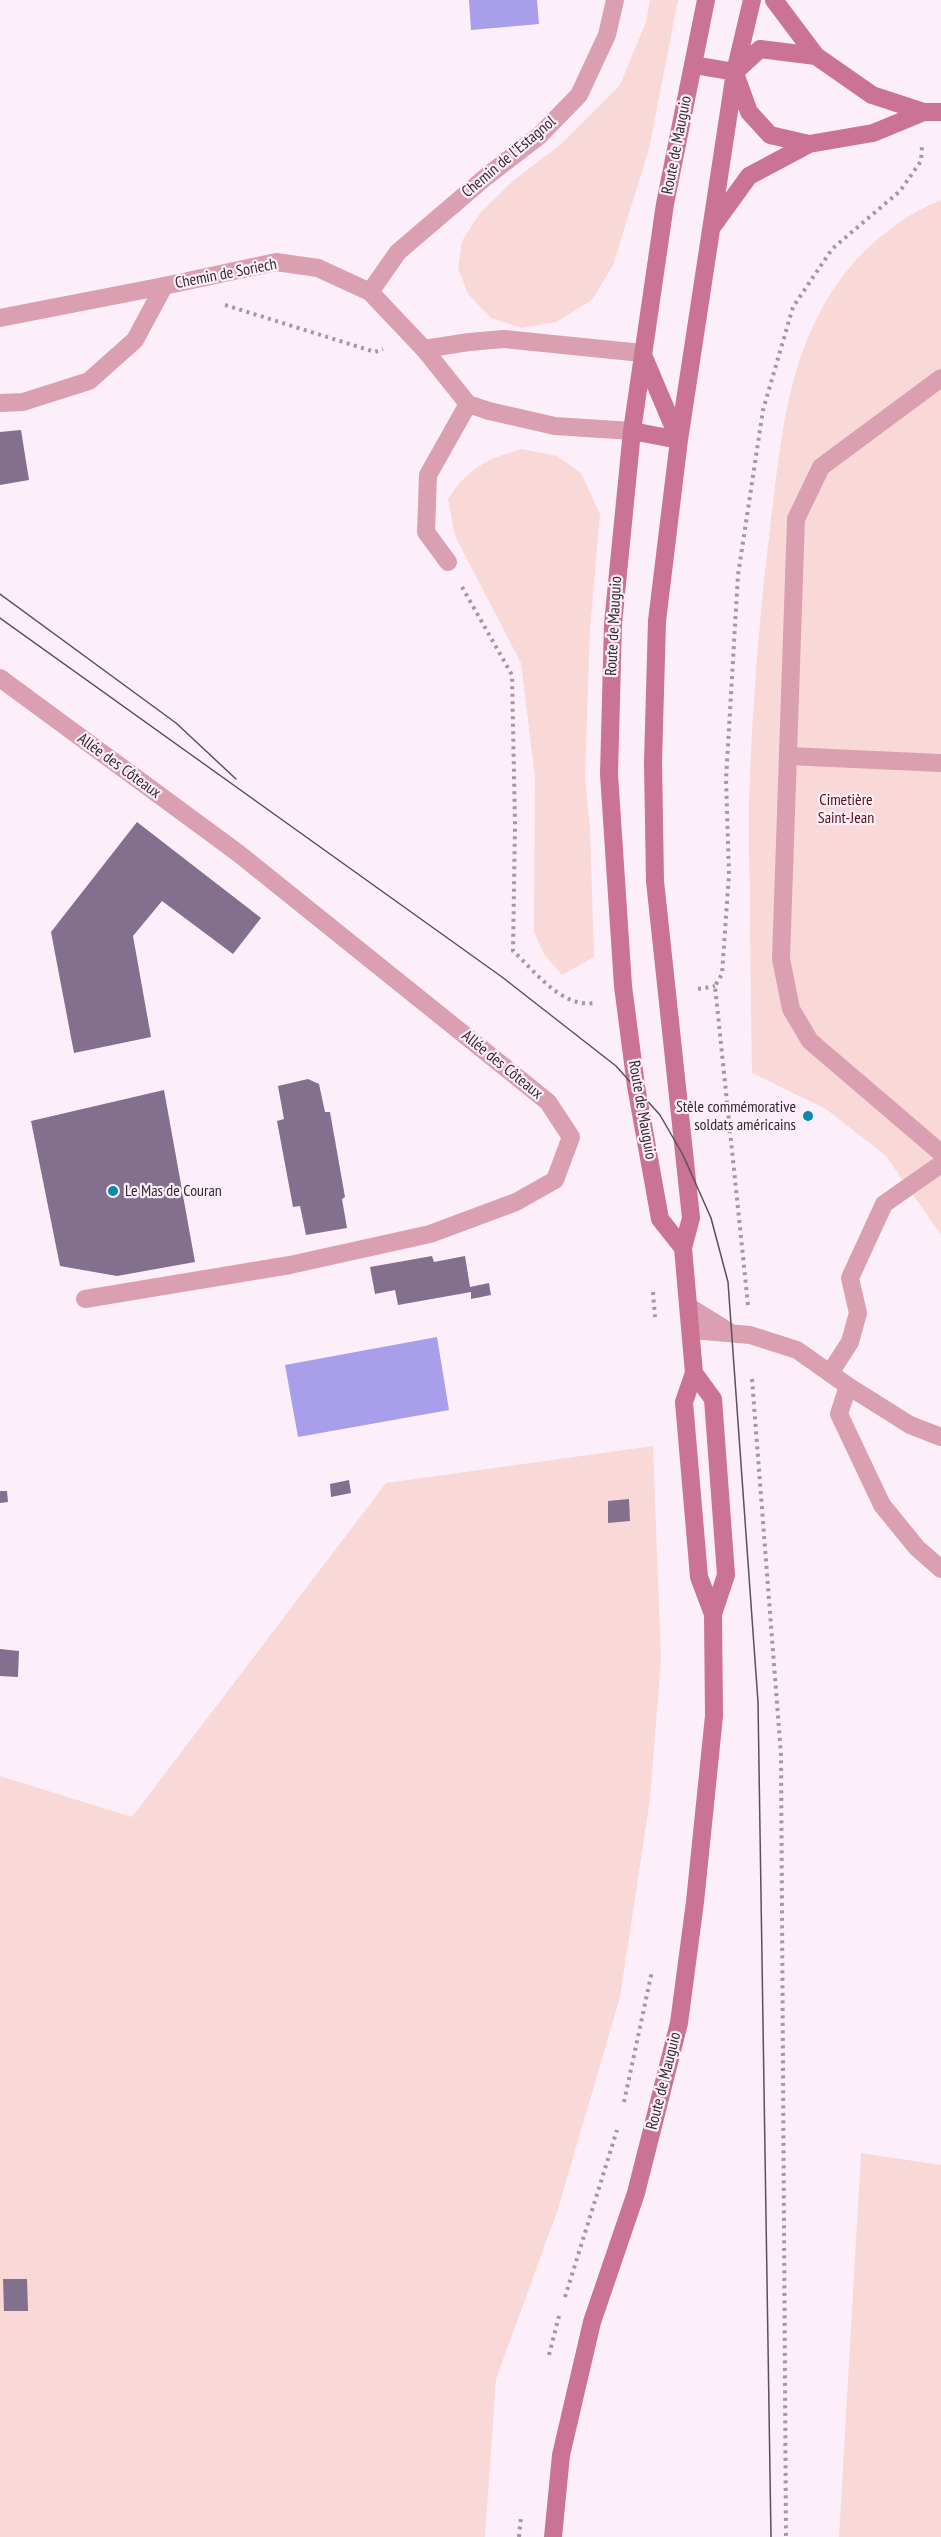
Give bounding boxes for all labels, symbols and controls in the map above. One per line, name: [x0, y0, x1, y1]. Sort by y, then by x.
street label: Route de Mauguio: [658, 94, 696, 196]
street label: Chemin de l'Estagnol: [458, 112, 560, 202]
street label: Chemin de Soriech: [174, 255, 278, 293]
street label: Route de Mauguio: [602, 576, 626, 676]
street label: Allée des Côteaux: [74, 729, 164, 803]
park label: Cimetière Saint-Jean: [818, 790, 874, 828]
street label: Allée des Côteaux: [458, 1027, 546, 1103]
street label: Route de Mauguio: [624, 1059, 660, 1161]
place label: Stèle commémorative soldats américains: [676, 1097, 796, 1135]
marker: Stèle commémorative soldats américains: [801, 1109, 815, 1123]
place label: Le Mas de Couran: [125, 1181, 222, 1201]
marker: Le Mas de Couran: [106, 1184, 120, 1198]
street label: Route de Mauguio: [643, 2030, 685, 2132]

